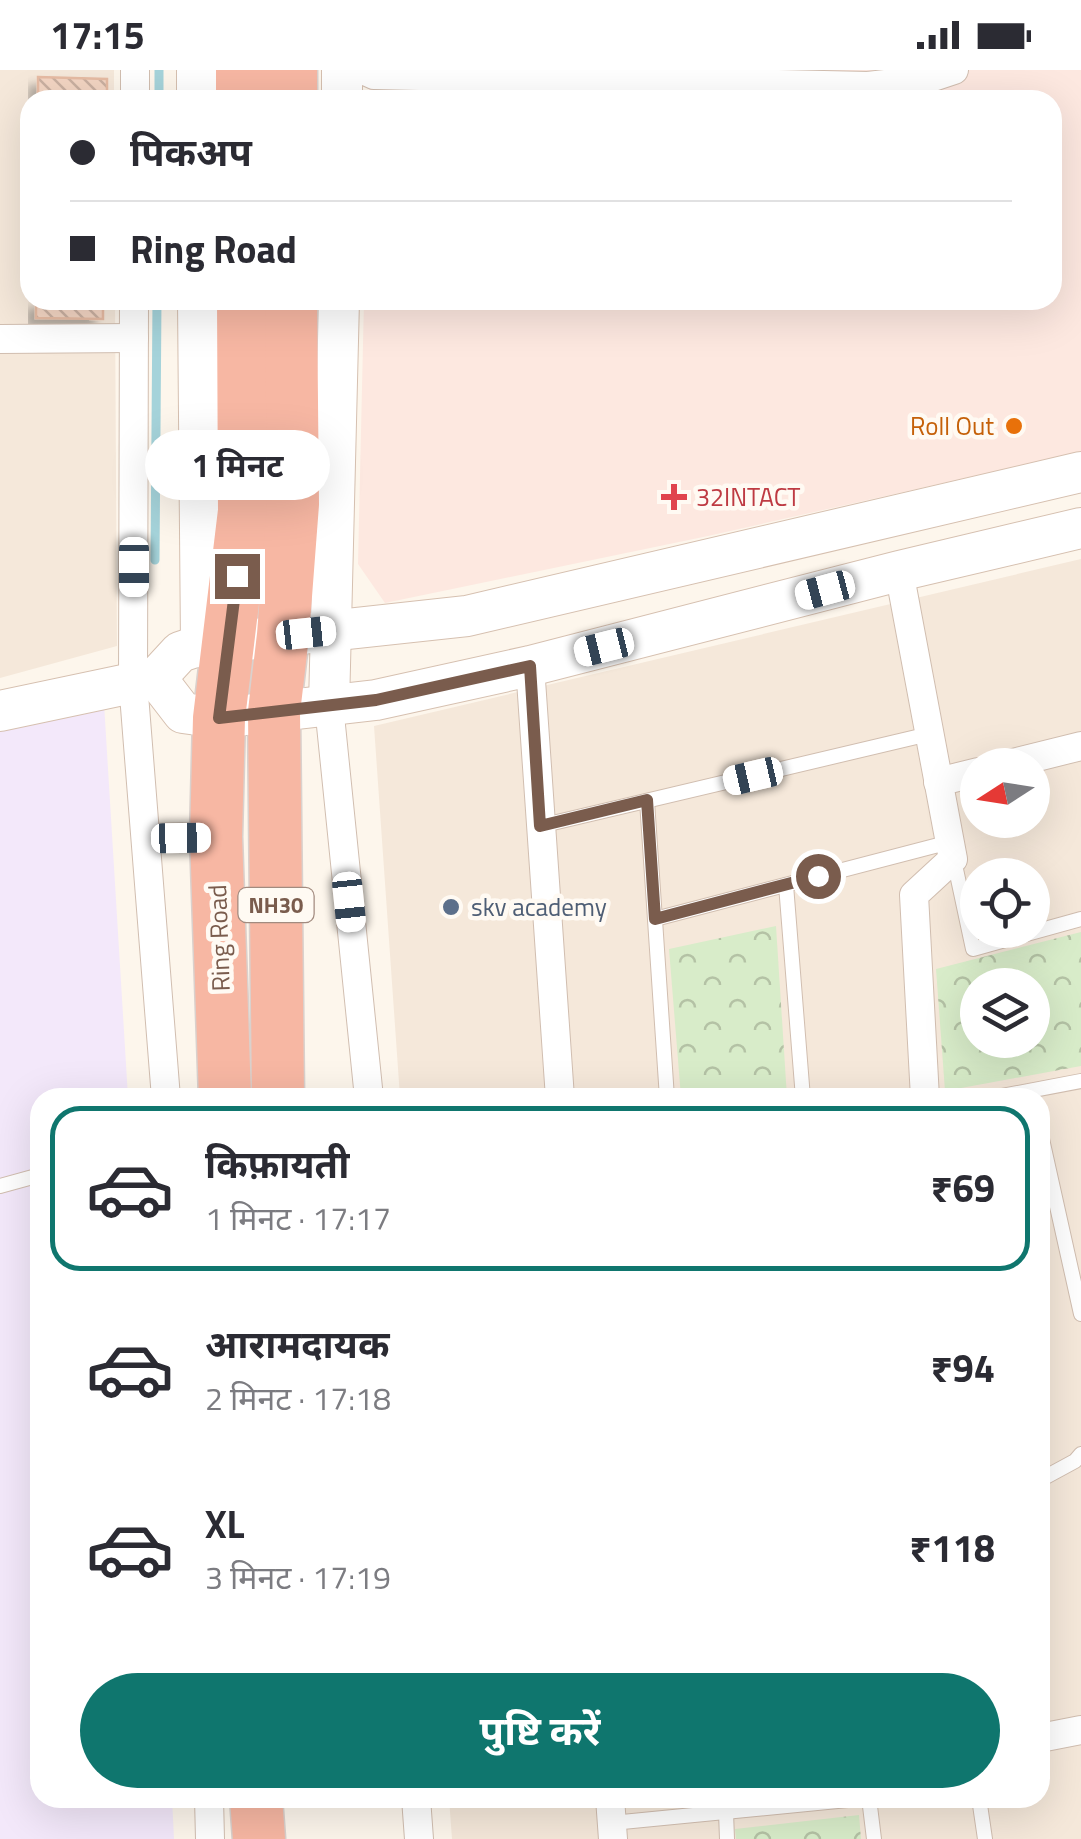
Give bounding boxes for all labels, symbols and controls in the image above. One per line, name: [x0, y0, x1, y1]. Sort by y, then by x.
text: 17:15: [50, 6, 145, 64]
text: पिकअप: [130, 123, 252, 181]
text: Ring Road: [130, 220, 297, 278]
place label: Roll Out: [910, 407, 994, 445]
marker: Roll Out: [1003, 415, 1025, 437]
callout: 1 मिनट: [144, 431, 330, 501]
text: 1 मिनट: [191, 441, 284, 489]
place label: 32INTACT: [696, 478, 800, 516]
marker: 32INTACT: [661, 484, 687, 510]
car: [119, 537, 149, 597]
route end: [215, 554, 260, 599]
car: [792, 568, 858, 612]
car: [275, 615, 337, 651]
car: [571, 625, 637, 669]
north arrow: [960, 748, 1050, 838]
map controls: [960, 748, 1050, 1058]
car: [720, 755, 786, 797]
car: [151, 822, 211, 854]
route start: [796, 854, 841, 899]
button: locate: [960, 858, 1050, 948]
car: [331, 871, 367, 933]
street label: Ring Road: [198, 884, 240, 992]
road number: NH30: [238, 888, 314, 922]
place label: skv academy: [471, 888, 607, 926]
marker: skv academy: [440, 896, 462, 918]
button: layers: [960, 968, 1050, 1058]
text: किफ़ायती: [205, 1135, 349, 1193]
icon: car: [85, 1144, 175, 1234]
text: ₹69: [931, 1159, 995, 1217]
text: 1 मिनट · 17:17: [205, 1194, 391, 1242]
text: आरामदायक: [205, 1315, 389, 1373]
icon: car: [85, 1324, 175, 1414]
text: ₹94: [931, 1339, 995, 1397]
text: 2 मिनट · 17:18: [205, 1374, 391, 1422]
text: XL: [205, 1495, 245, 1553]
icon: car: [85, 1504, 175, 1594]
text: ₹118: [909, 1519, 995, 1577]
text: 3 मिनट · 17:19: [205, 1553, 391, 1601]
button: पुष्टि करें: [80, 1673, 1000, 1788]

